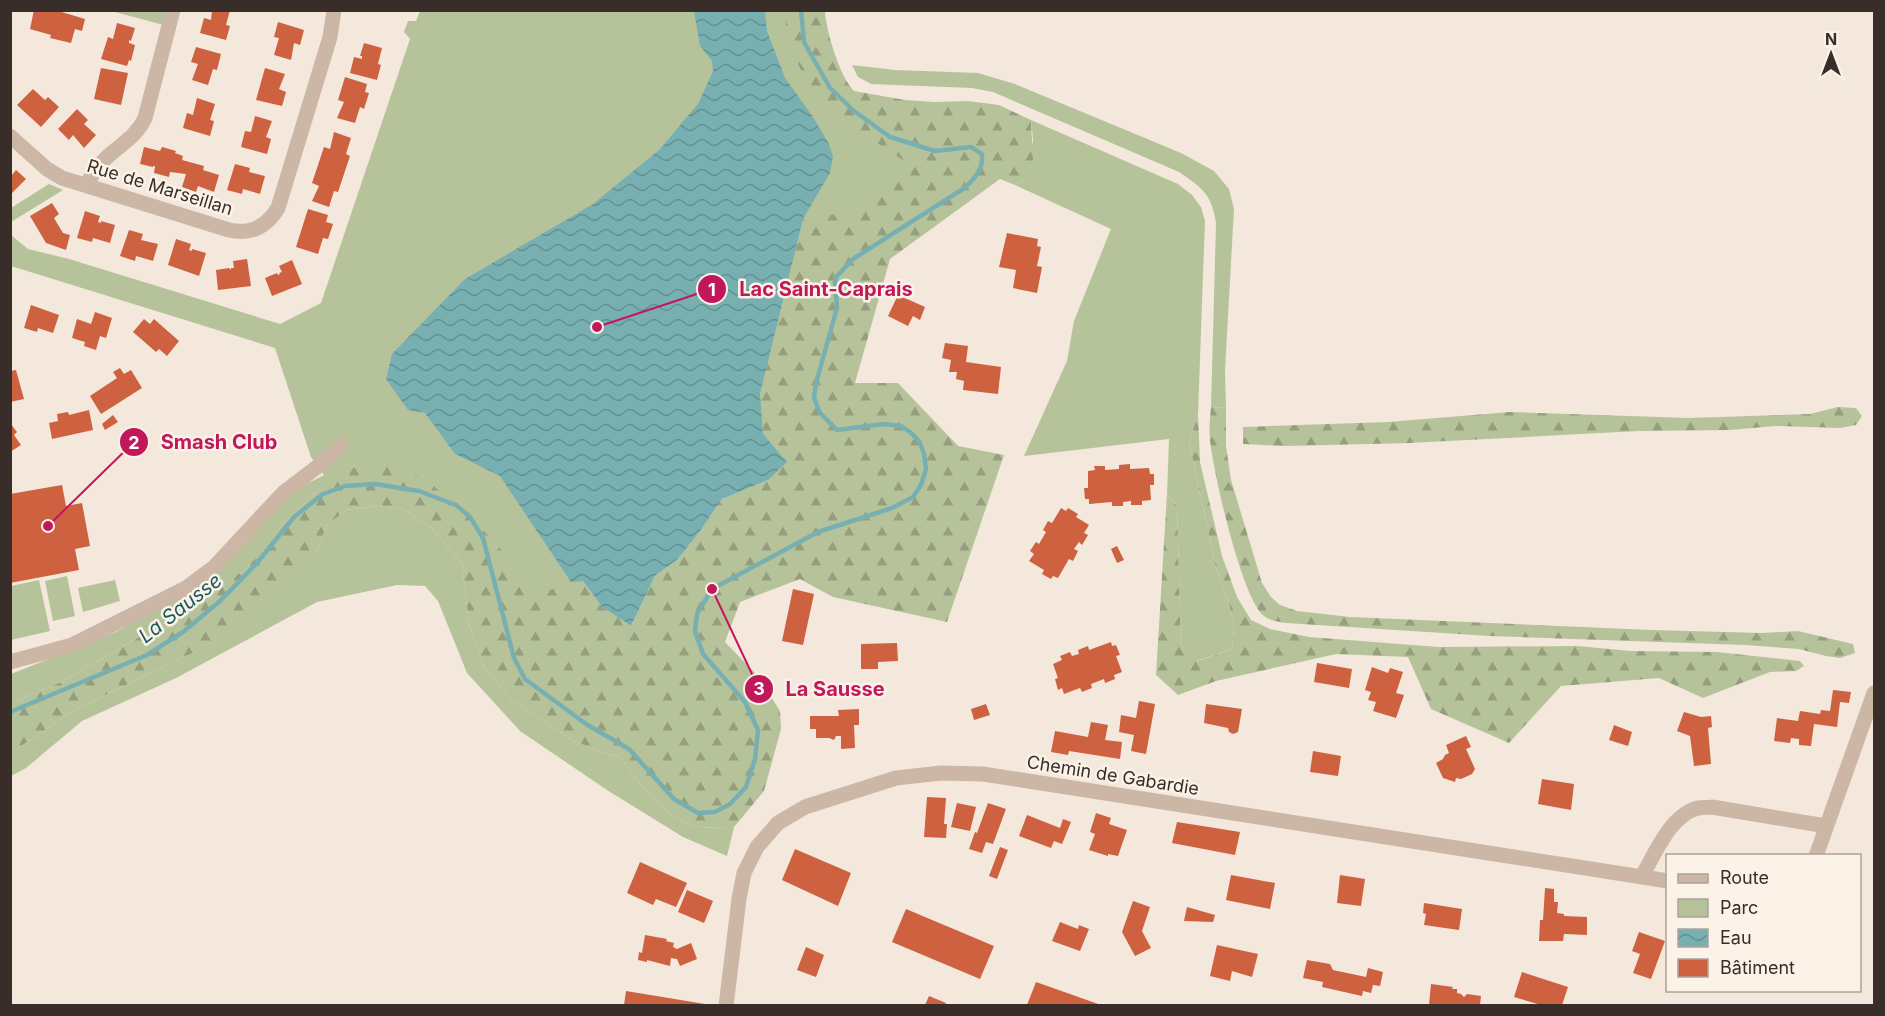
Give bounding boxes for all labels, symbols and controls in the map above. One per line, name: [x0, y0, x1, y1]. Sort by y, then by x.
north arrow: [1801, 24, 1861, 84]
text: N: [1825, 29, 1837, 49]
street label: Rue de Marseillan: [85, 155, 235, 219]
callout: Lac Saint-Caprais: [697, 270, 925, 308]
text: Lac Saint-Caprais: [739, 277, 913, 301]
text: 1: [708, 279, 716, 300]
callout: Smash Club: [119, 423, 290, 461]
text: Smash Club: [161, 430, 277, 454]
text: 2: [128, 432, 140, 453]
water label: La Sausse: [134, 568, 226, 648]
callout: La Sausse: [744, 670, 897, 708]
text: La Sausse: [785, 677, 885, 701]
text: 3: [753, 678, 765, 699]
street label: Chemin de Gabardie: [1025, 751, 1201, 799]
legend: [1666, 854, 1861, 992]
text: Route: [1720, 867, 1769, 888]
text: Parc: [1720, 897, 1758, 918]
text: Eau: [1720, 927, 1752, 948]
text: Bâtiment: [1720, 957, 1795, 978]

